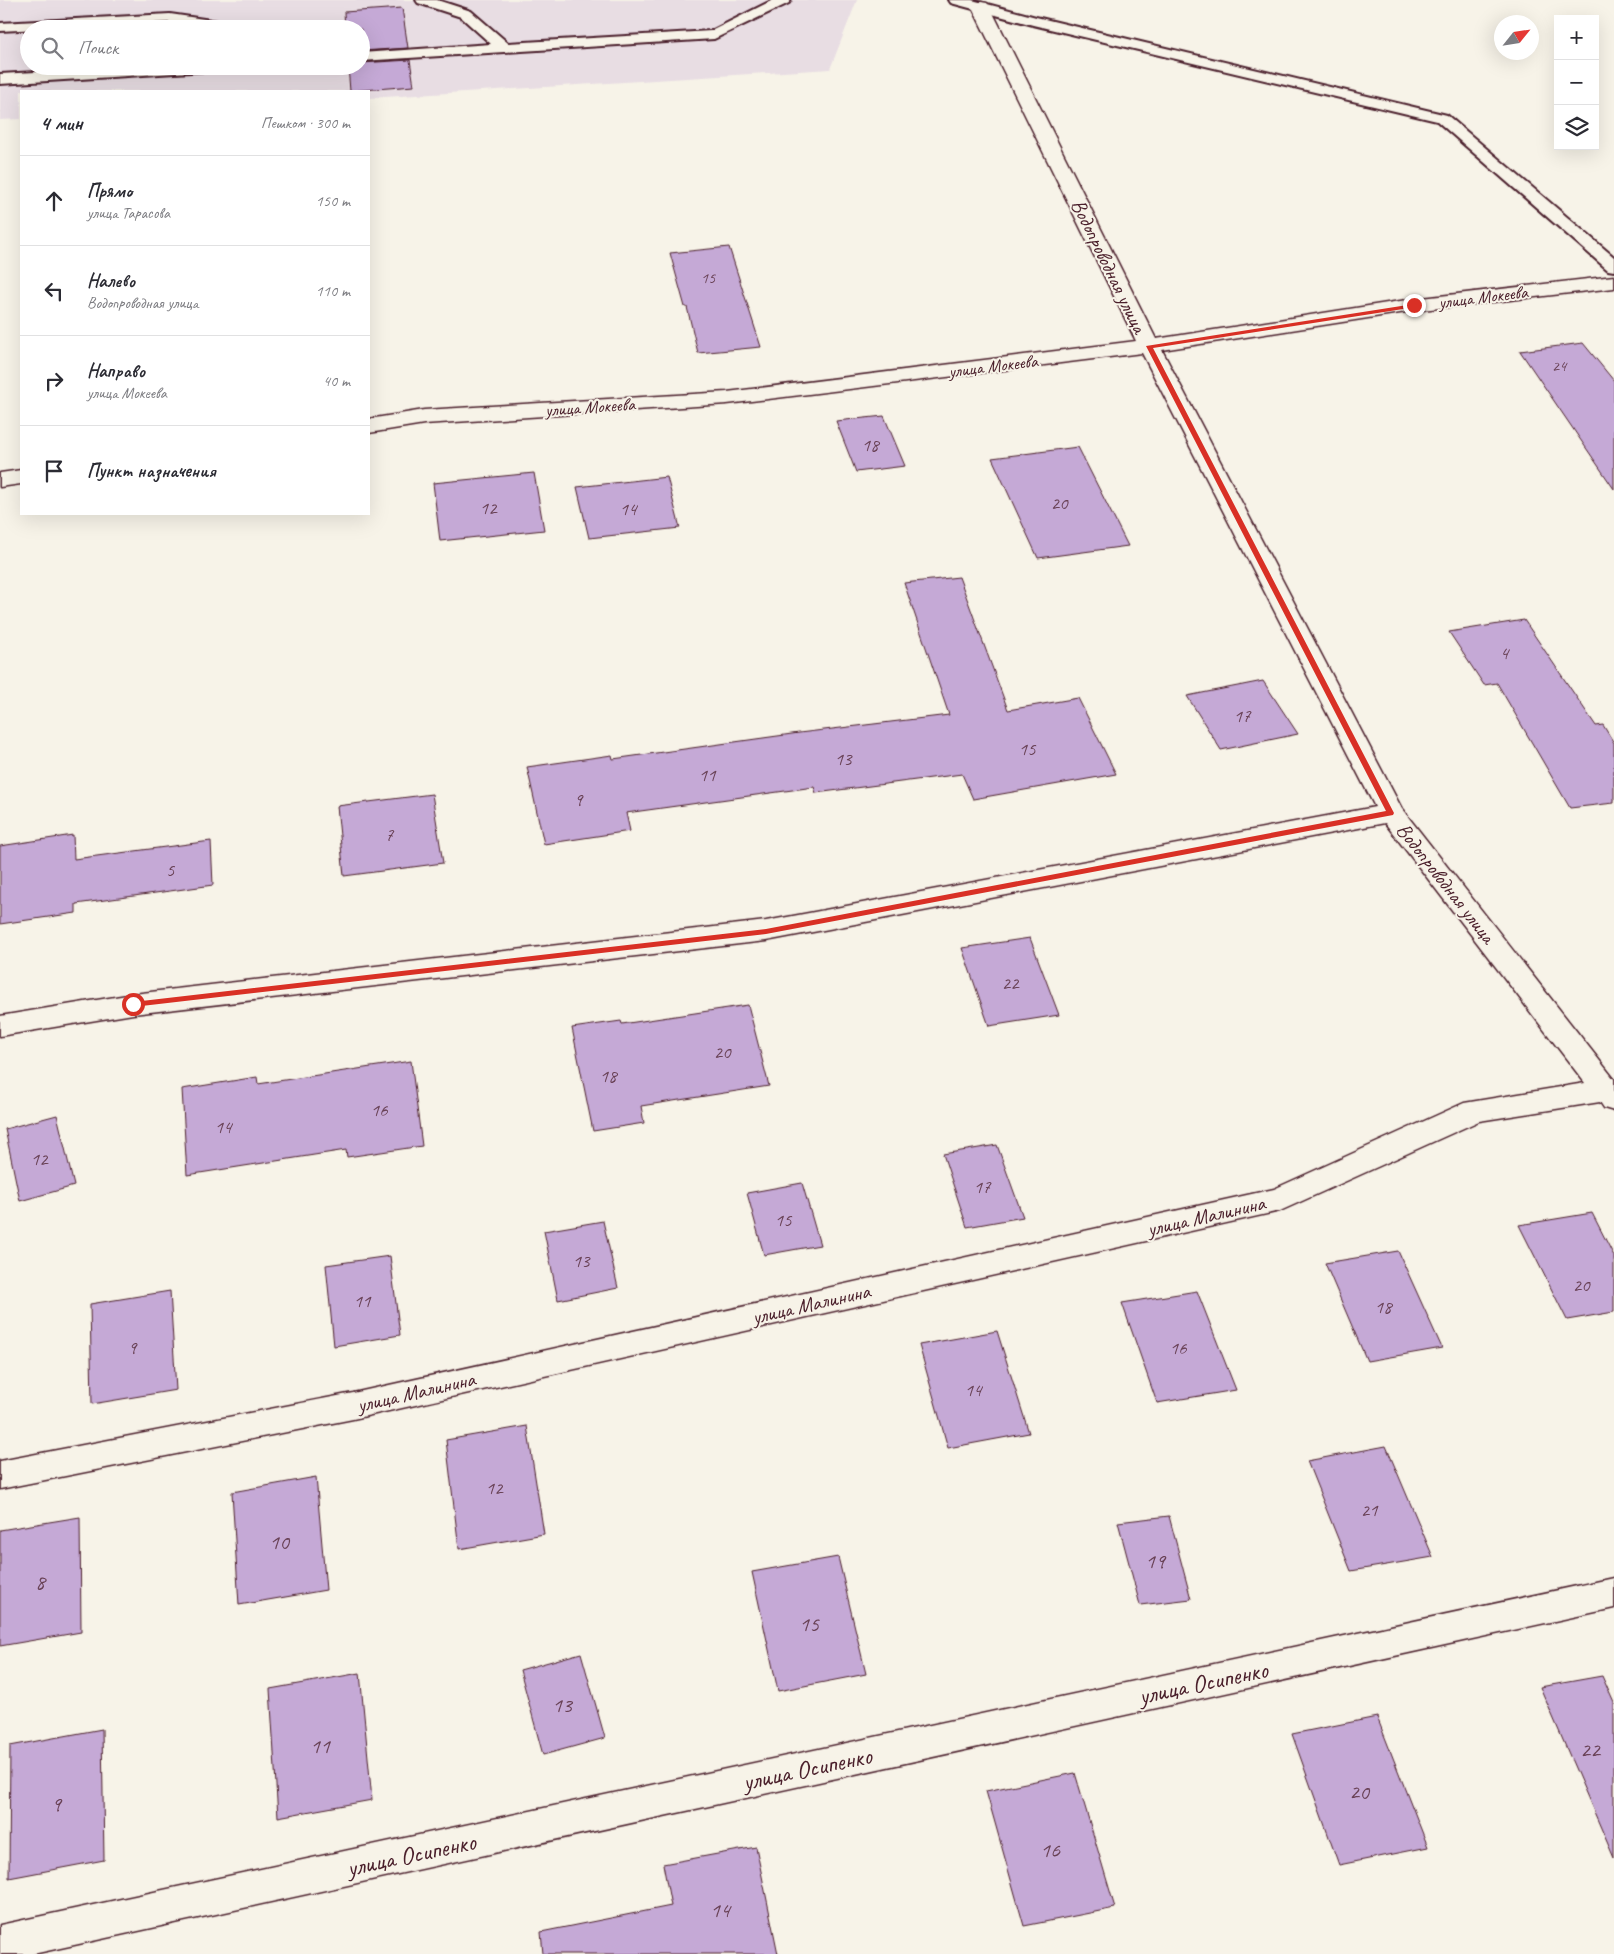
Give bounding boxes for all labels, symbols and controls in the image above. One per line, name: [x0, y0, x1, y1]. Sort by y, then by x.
north arrow: [1494, 15, 1539, 60]
map controls: [1554, 15, 1599, 150]
button: +: [1554, 15, 1599, 60]
search box: [20, 20, 370, 75]
icon: search: [38, 34, 66, 62]
text: Поиск: [78, 36, 118, 60]
button: −: [1554, 60, 1599, 105]
button: layers: [1554, 105, 1599, 150]
text: 4 мин: [40, 110, 83, 136]
text: Пешком · 300 m: [261, 113, 350, 133]
text: Прямо: [87, 179, 132, 203]
icon: ahead: [40, 187, 68, 215]
text: 150 m: [316, 191, 350, 211]
street label: Водопроводная улица: [1065, 195, 1154, 339]
text: улица Тарасова: [87, 203, 170, 223]
house number: 15: [701, 268, 716, 288]
text: Налево: [87, 269, 135, 293]
icon: left: [40, 277, 68, 305]
street label: улица Мокеева: [1436, 280, 1530, 314]
text: 110 m: [316, 281, 350, 301]
text: Водопроводная улица: [87, 293, 198, 313]
route end: [1403, 294, 1426, 317]
street label: улица Мокеева: [946, 349, 1040, 383]
house number: 24: [1552, 356, 1568, 376]
text: Направо: [87, 359, 145, 383]
icon: right: [40, 367, 68, 395]
text: 40 m: [323, 371, 350, 391]
text: улица Мокеева: [87, 383, 167, 403]
street label: улица Мокеева: [543, 393, 637, 421]
house number: 18: [861, 433, 881, 457]
icon: arrive: [40, 457, 68, 485]
text: Пункт назначения: [87, 459, 216, 483]
house number: 20: [1050, 491, 1069, 515]
house number: 12: [479, 496, 498, 520]
house number: 14: [619, 497, 639, 521]
house number: 4: [1500, 641, 1511, 665]
house number: 17: [1233, 704, 1252, 728]
house number: 15: [1018, 737, 1037, 761]
house number: 13: [834, 747, 853, 771]
house number: 11: [698, 763, 717, 787]
house number: 9: [574, 788, 584, 812]
street label: Водопроводная улица: [1391, 817, 1503, 950]
house number: 7: [385, 823, 395, 847]
house number: 5: [166, 858, 176, 882]
house number: 22: [1001, 971, 1020, 995]
route start: [122, 993, 145, 1016]
house number: 20: [713, 1040, 732, 1064]
house number: 18: [599, 1064, 619, 1088]
house number: 16: [370, 1098, 389, 1122]
house number: 14: [214, 1115, 234, 1139]
house number: 12: [30, 1147, 49, 1171]
house number: 17: [973, 1175, 992, 1199]
street label: улица Малинина: [1143, 1189, 1269, 1243]
house number: 15: [774, 1208, 793, 1232]
house number: 13: [572, 1249, 591, 1273]
house number: 20: [1572, 1273, 1591, 1297]
street label: улица Малинина: [748, 1277, 874, 1331]
house number: 11: [353, 1289, 372, 1313]
house number: 18: [1374, 1295, 1394, 1319]
house number: 9: [128, 1336, 138, 1360]
house number: 16: [1169, 1336, 1188, 1360]
street label: улица Малинина: [353, 1365, 479, 1419]
house number: 14: [964, 1378, 984, 1402]
house number: 12: [485, 1476, 504, 1500]
house number: 21: [1360, 1498, 1379, 1522]
house number: 10: [269, 1528, 291, 1556]
house number: 19: [1145, 1547, 1167, 1575]
house number: 8: [35, 1568, 47, 1596]
house number: 15: [799, 1610, 820, 1638]
street label: улица Осипенко: [1134, 1653, 1272, 1713]
house number: 13: [552, 1691, 574, 1719]
house number: 11: [310, 1732, 331, 1760]
house number: 22: [1580, 1736, 1602, 1764]
street label: улица Осипенко: [738, 1739, 876, 1799]
house number: 20: [1349, 1778, 1371, 1806]
house number: 9: [51, 1790, 63, 1818]
street label: улица Осипенко: [342, 1825, 480, 1885]
house number: 16: [1040, 1836, 1061, 1864]
house number: 14: [710, 1896, 732, 1924]

